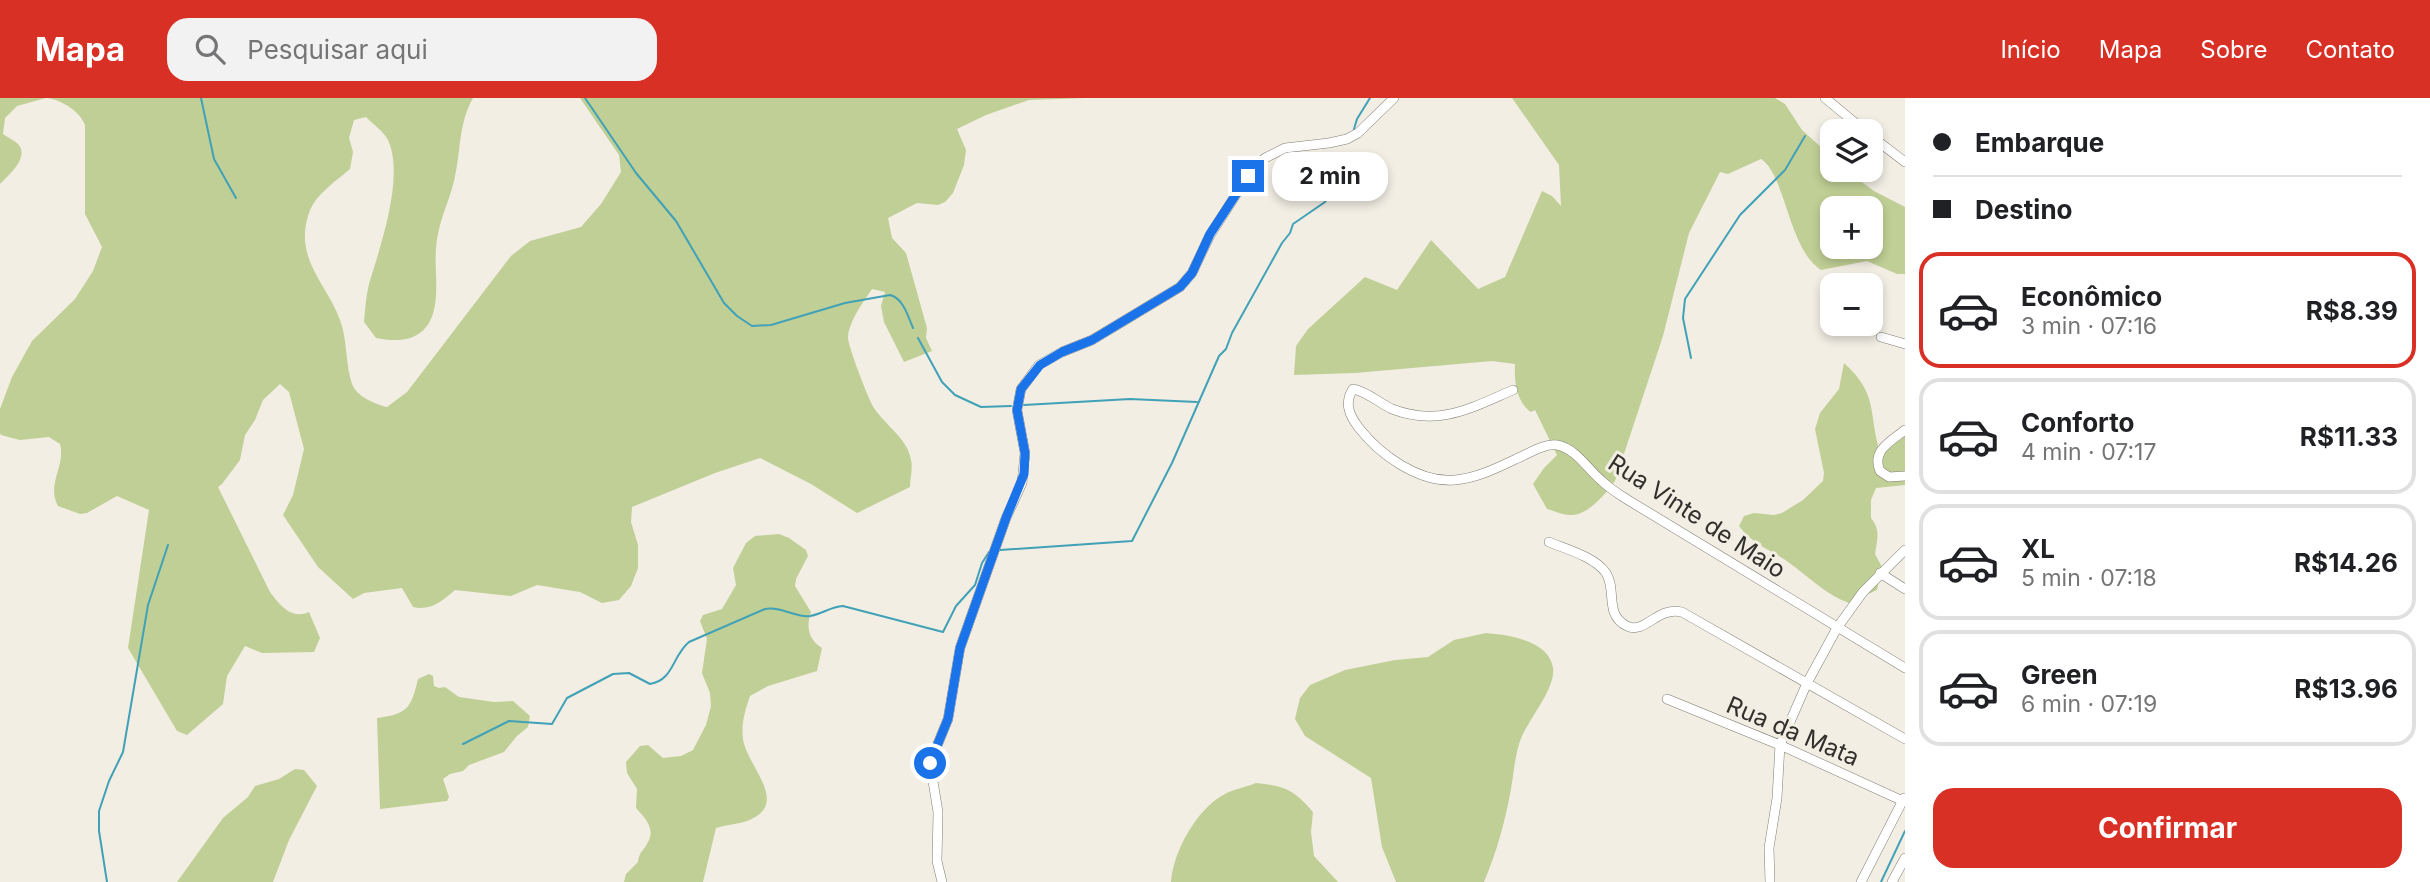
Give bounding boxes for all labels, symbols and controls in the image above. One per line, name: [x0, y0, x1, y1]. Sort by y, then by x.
search box: [167, 18, 657, 81]
text: Mapa: [35, 29, 125, 69]
icon: search: [191, 30, 229, 68]
text: Pesquisar aqui: [247, 34, 428, 65]
text: Início: [2000, 35, 2061, 64]
text: Mapa: [2099, 35, 2162, 64]
text: Sobre: [2200, 35, 2267, 64]
text: Contato: [2305, 35, 2395, 64]
map controls: [1820, 119, 1883, 336]
button: layers: [1820, 119, 1883, 182]
text: Embarque: [1975, 127, 2104, 158]
callout: 2 min: [1272, 152, 1388, 200]
route end: [1232, 160, 1264, 192]
text: 2 min: [1299, 162, 1361, 190]
text: Destino: [1975, 194, 2073, 225]
button: +: [1820, 196, 1883, 259]
button: −: [1820, 273, 1883, 336]
icon: car: [1937, 279, 2000, 342]
text: Econômico: [2021, 281, 2162, 312]
text: R$8.39: [2306, 295, 2398, 326]
text: 3 min · 07:16: [2021, 312, 2157, 340]
icon: car: [1937, 405, 2000, 468]
text: Conforto: [2021, 407, 2134, 438]
text: R$11.33: [2300, 421, 2398, 452]
text: 4 min · 07:17: [2021, 438, 2157, 466]
street label: Rua Vinte de Maio: [1603, 448, 1791, 584]
icon: car: [1937, 531, 2000, 594]
text: XL: [2021, 533, 2055, 564]
text: R$14.26: [2294, 547, 2398, 578]
text: 5 min · 07:18: [2021, 564, 2157, 592]
icon: car: [1937, 657, 2000, 720]
text: Green: [2021, 659, 2098, 690]
text: R$13.96: [2294, 673, 2398, 704]
street label: Rua da Mata: [1722, 690, 1864, 772]
text: 6 min · 07:19: [2021, 690, 2157, 718]
route start: [914, 747, 946, 779]
button: Confirmar: [1933, 788, 2402, 868]

